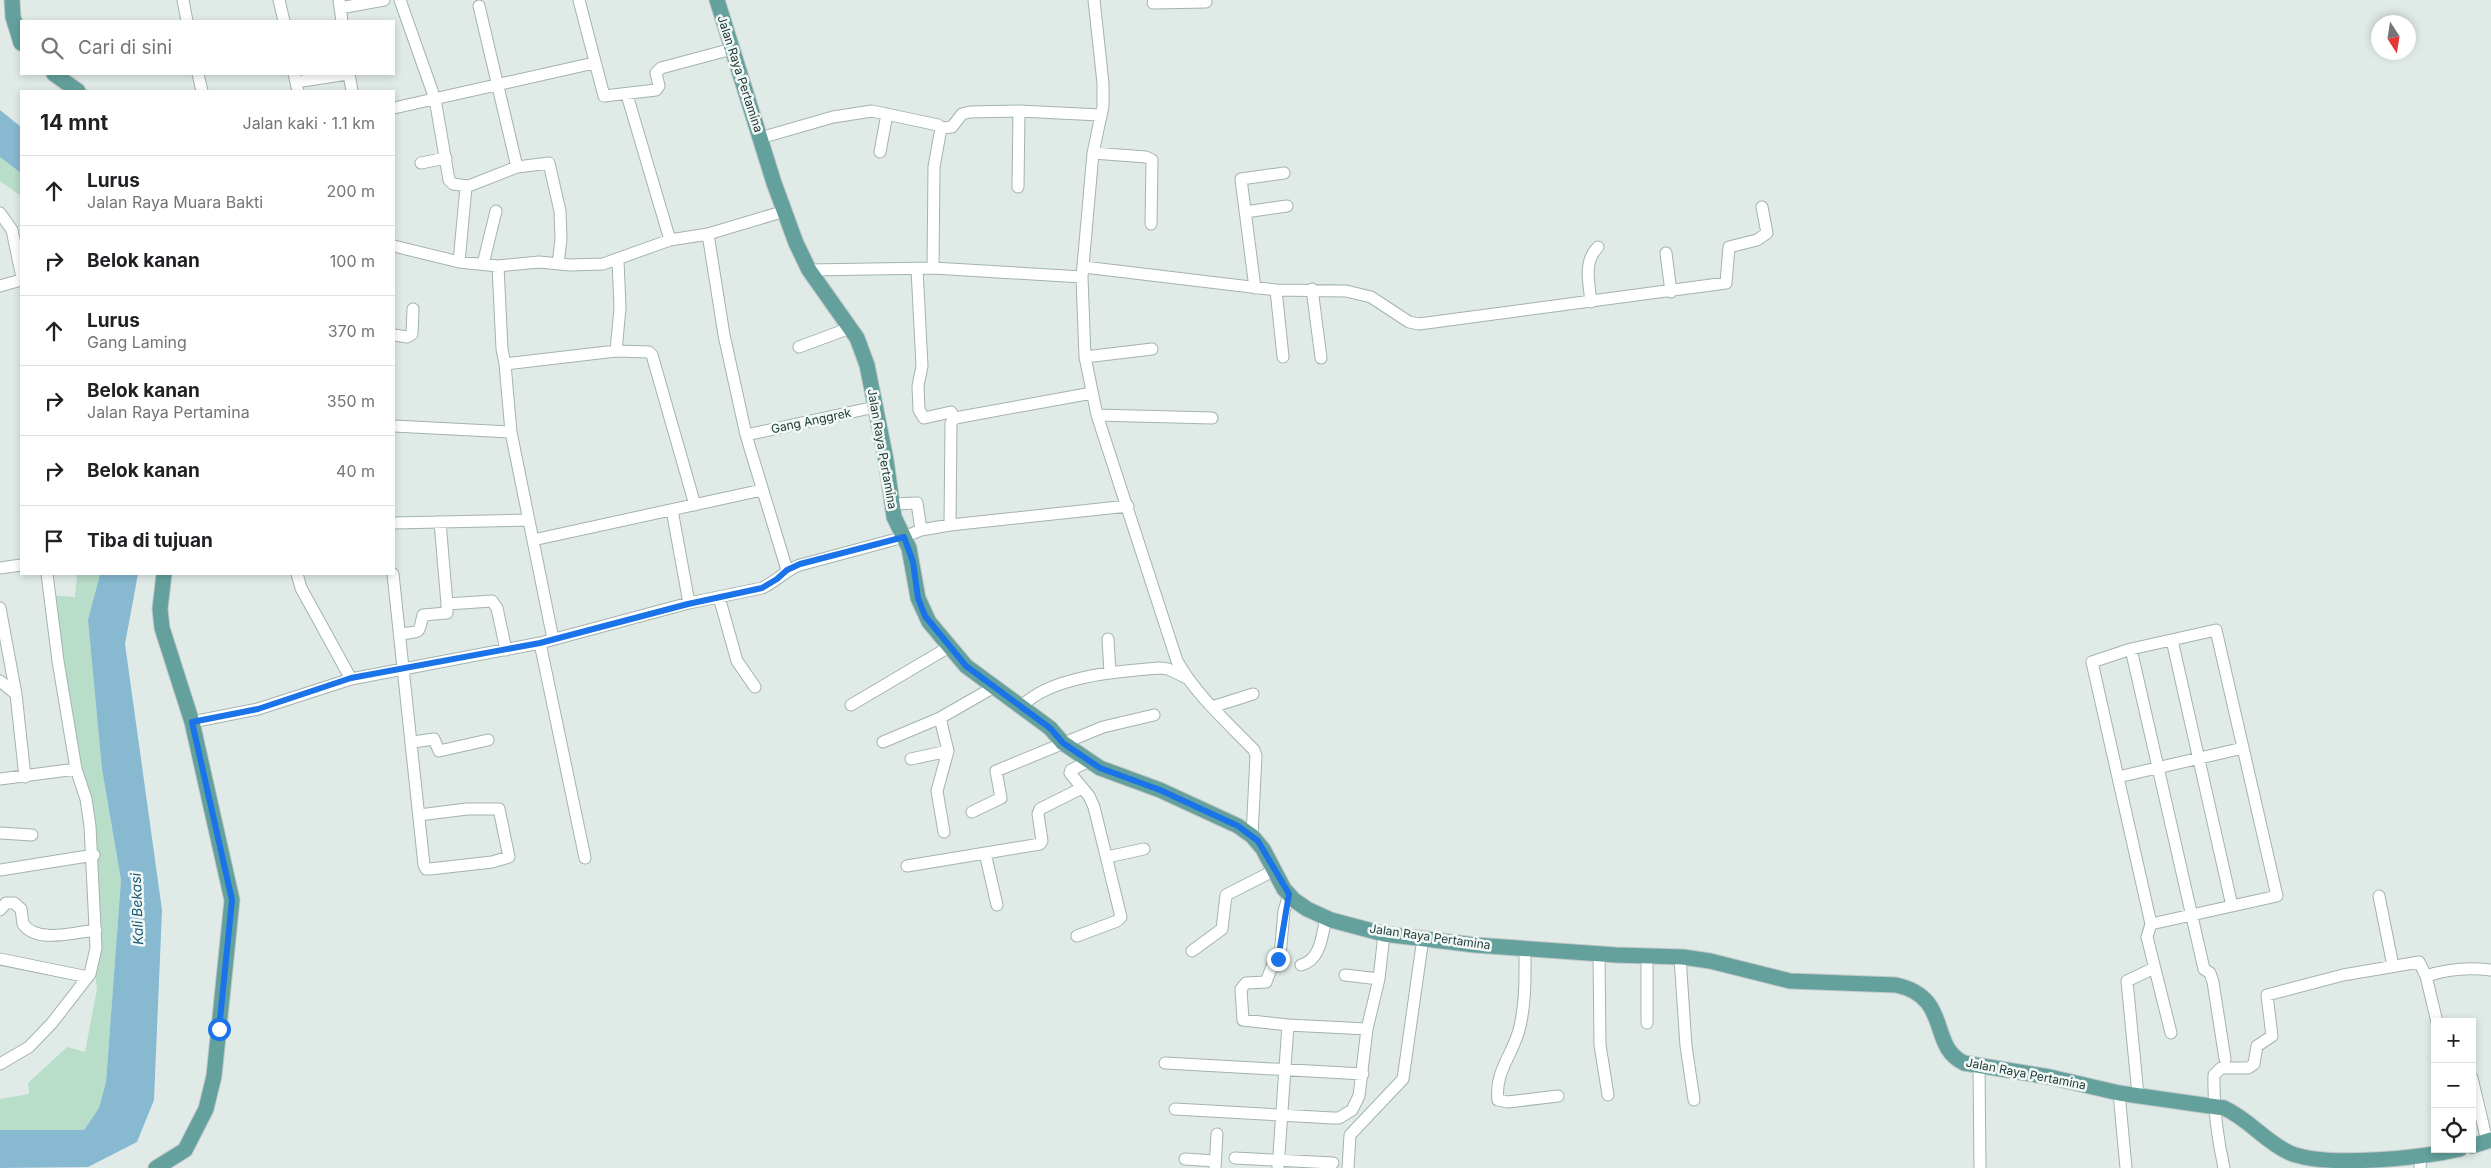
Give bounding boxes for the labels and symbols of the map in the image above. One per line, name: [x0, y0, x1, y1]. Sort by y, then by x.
street label: Jalan Raya Pertamina: [714, 14, 766, 134]
north arrow: [2371, 15, 2416, 60]
street label: Jalan Raya Pertamina: [865, 388, 900, 510]
street label: Gang Anggrek: [769, 405, 853, 436]
water label: Kali Bekasi: [127, 872, 146, 945]
street label: Jalan Raya Pertamina: [1369, 921, 1492, 952]
route end: [1267, 948, 1290, 971]
route start: [208, 1018, 231, 1041]
street label: Jalan Raya Pertamina: [1965, 1055, 2087, 1093]

